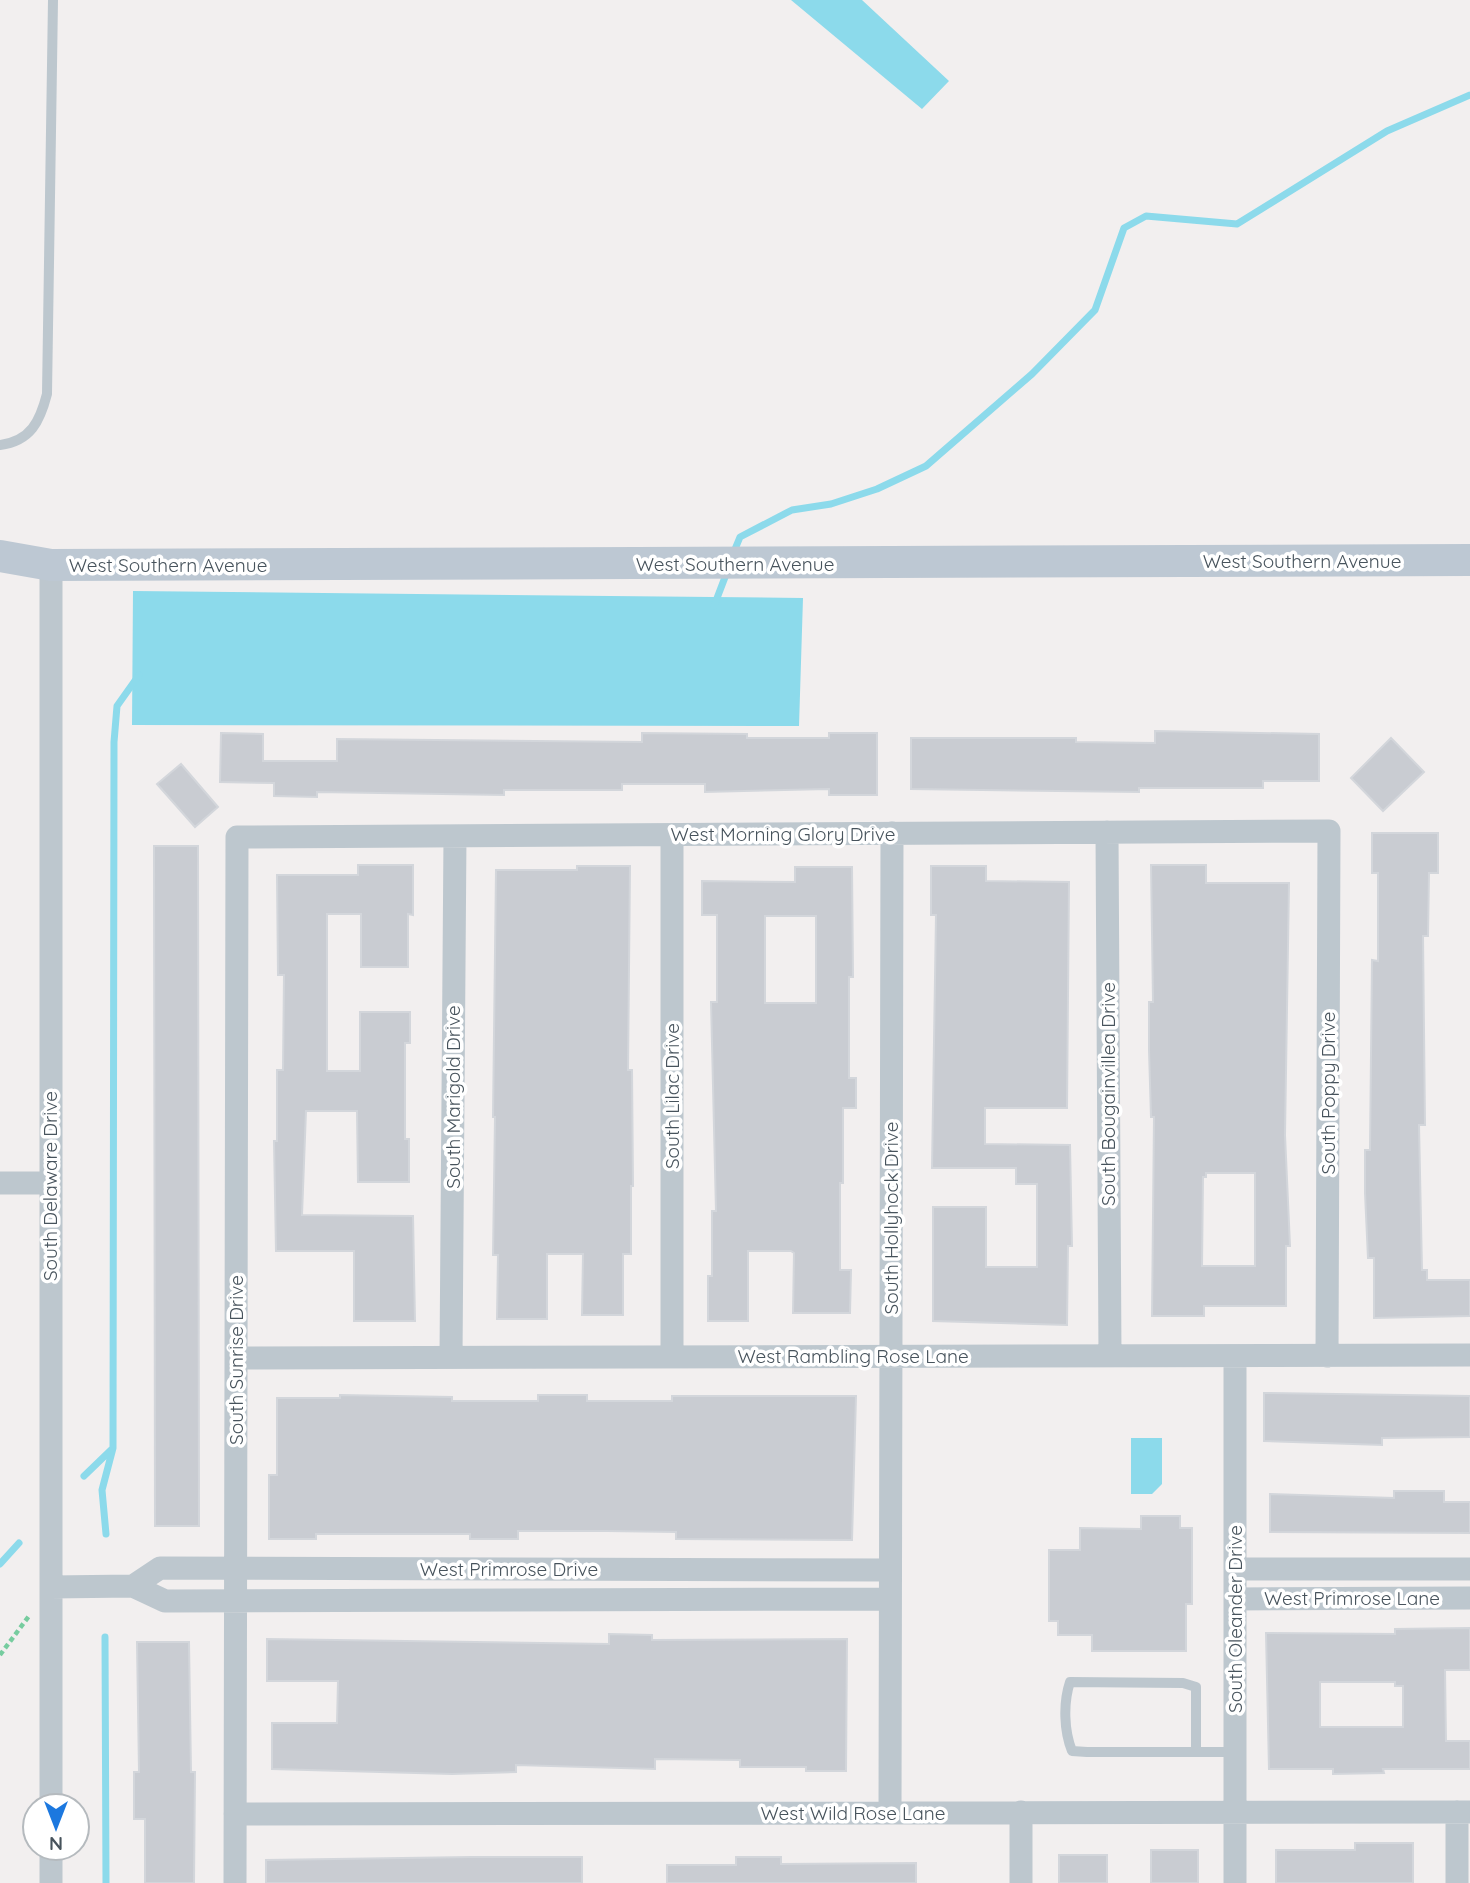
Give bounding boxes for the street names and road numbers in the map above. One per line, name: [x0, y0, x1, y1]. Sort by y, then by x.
street label: West Southern Avenue: [1203, 549, 1401, 573]
street label: West Southern Avenue: [636, 552, 834, 576]
street label: West Southern Avenue: [69, 553, 267, 577]
street label: West Morning Glory Drive: [671, 822, 895, 846]
street label: South Bougainvillea Drive: [1096, 982, 1120, 1206]
street label: South Marigold Drive: [441, 1005, 465, 1189]
street label: South Poppy Drive: [1316, 1012, 1340, 1174]
street label: South Lilac Drive: [660, 1023, 684, 1169]
street label: South Delaware Drive: [38, 1091, 62, 1281]
street label: South Hollyhock Drive: [879, 1122, 903, 1314]
street label: South Sunrise Drive: [224, 1275, 248, 1445]
street label: West Rambling Rose Lane: [737, 1344, 969, 1368]
street label: South Oleander Drive: [1223, 1525, 1247, 1713]
street label: West Primrose Drive: [420, 1557, 598, 1581]
street label: West Primrose Lane: [1264, 1586, 1440, 1610]
street label: West Wild Rose Lane: [761, 1801, 945, 1825]

